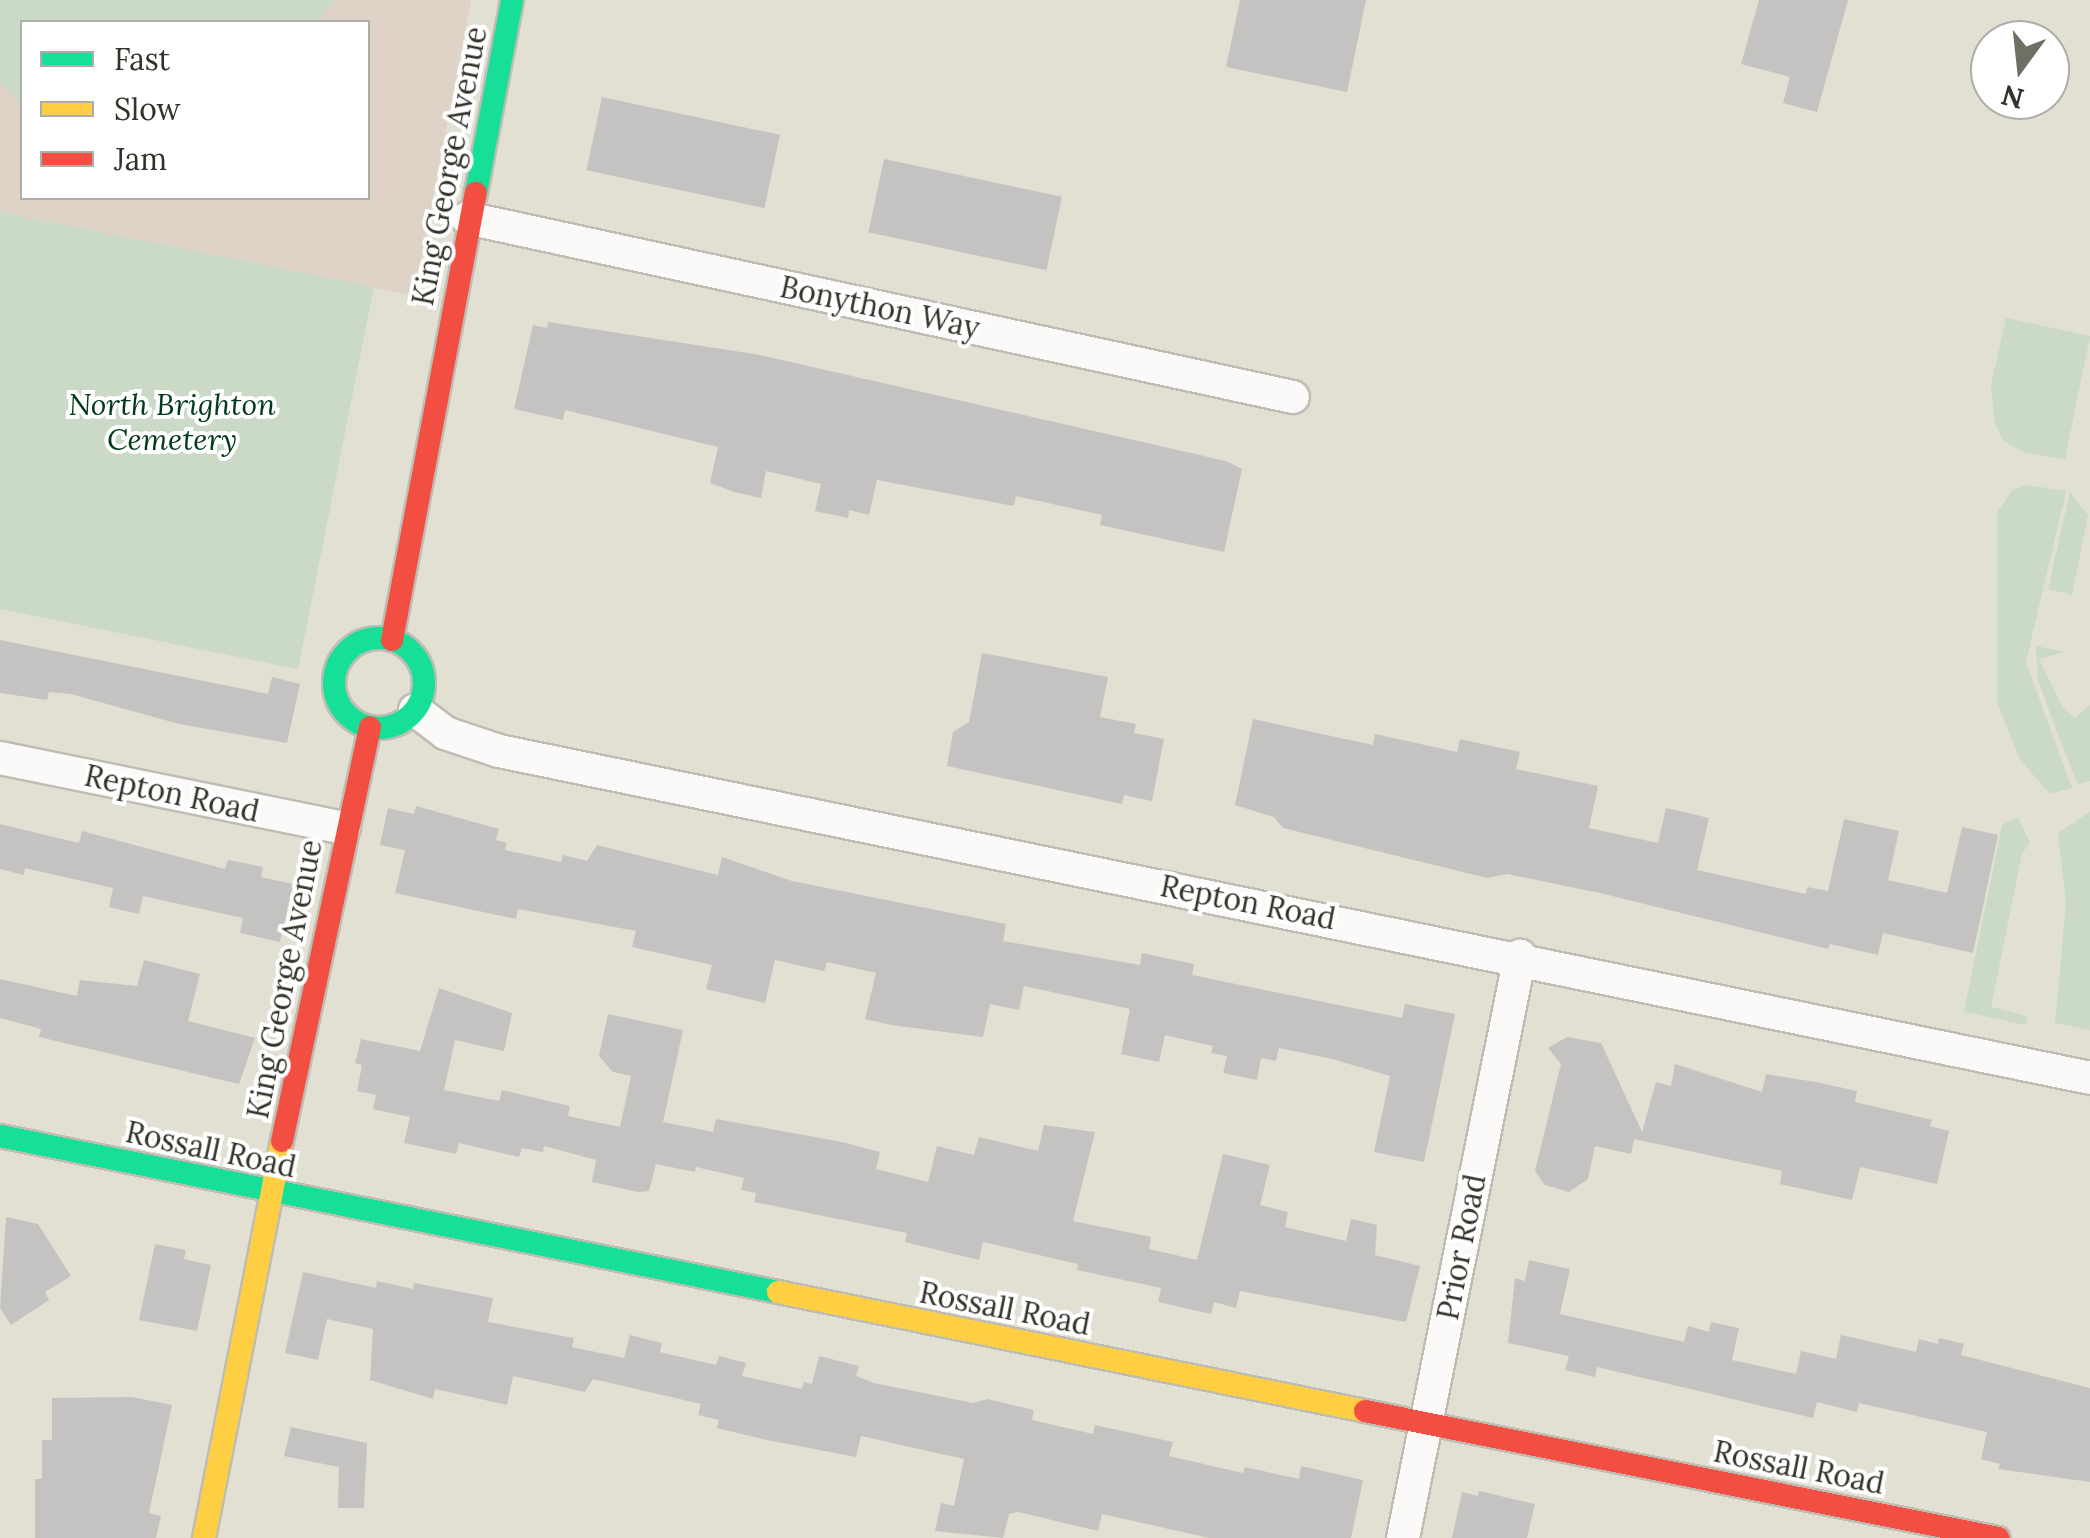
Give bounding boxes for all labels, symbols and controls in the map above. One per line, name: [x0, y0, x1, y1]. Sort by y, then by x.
legend: [20, 20, 370, 200]
north arrow: [1970, 20, 2070, 120]
street label: King George Avenue: [404, 23, 494, 309]
text: Fast: [114, 40, 170, 78]
text: N: [1998, 77, 2028, 117]
text: Slow: [114, 90, 180, 128]
text: Jam: [114, 140, 167, 178]
street label: Bonython Way: [777, 268, 983, 346]
park label: North Brighton Cemetery: [68, 386, 276, 456]
street label: Repton Road: [81, 757, 263, 829]
street label: King George Avenue: [239, 836, 329, 1122]
street label: Repton Road: [1157, 867, 1339, 937]
street label: Rossall Road: [123, 1113, 299, 1185]
street label: Prior Road: [1429, 1171, 1493, 1323]
street label: Rossall Road: [917, 1274, 1093, 1342]
street label: Rossall Road: [1711, 1433, 1887, 1501]

